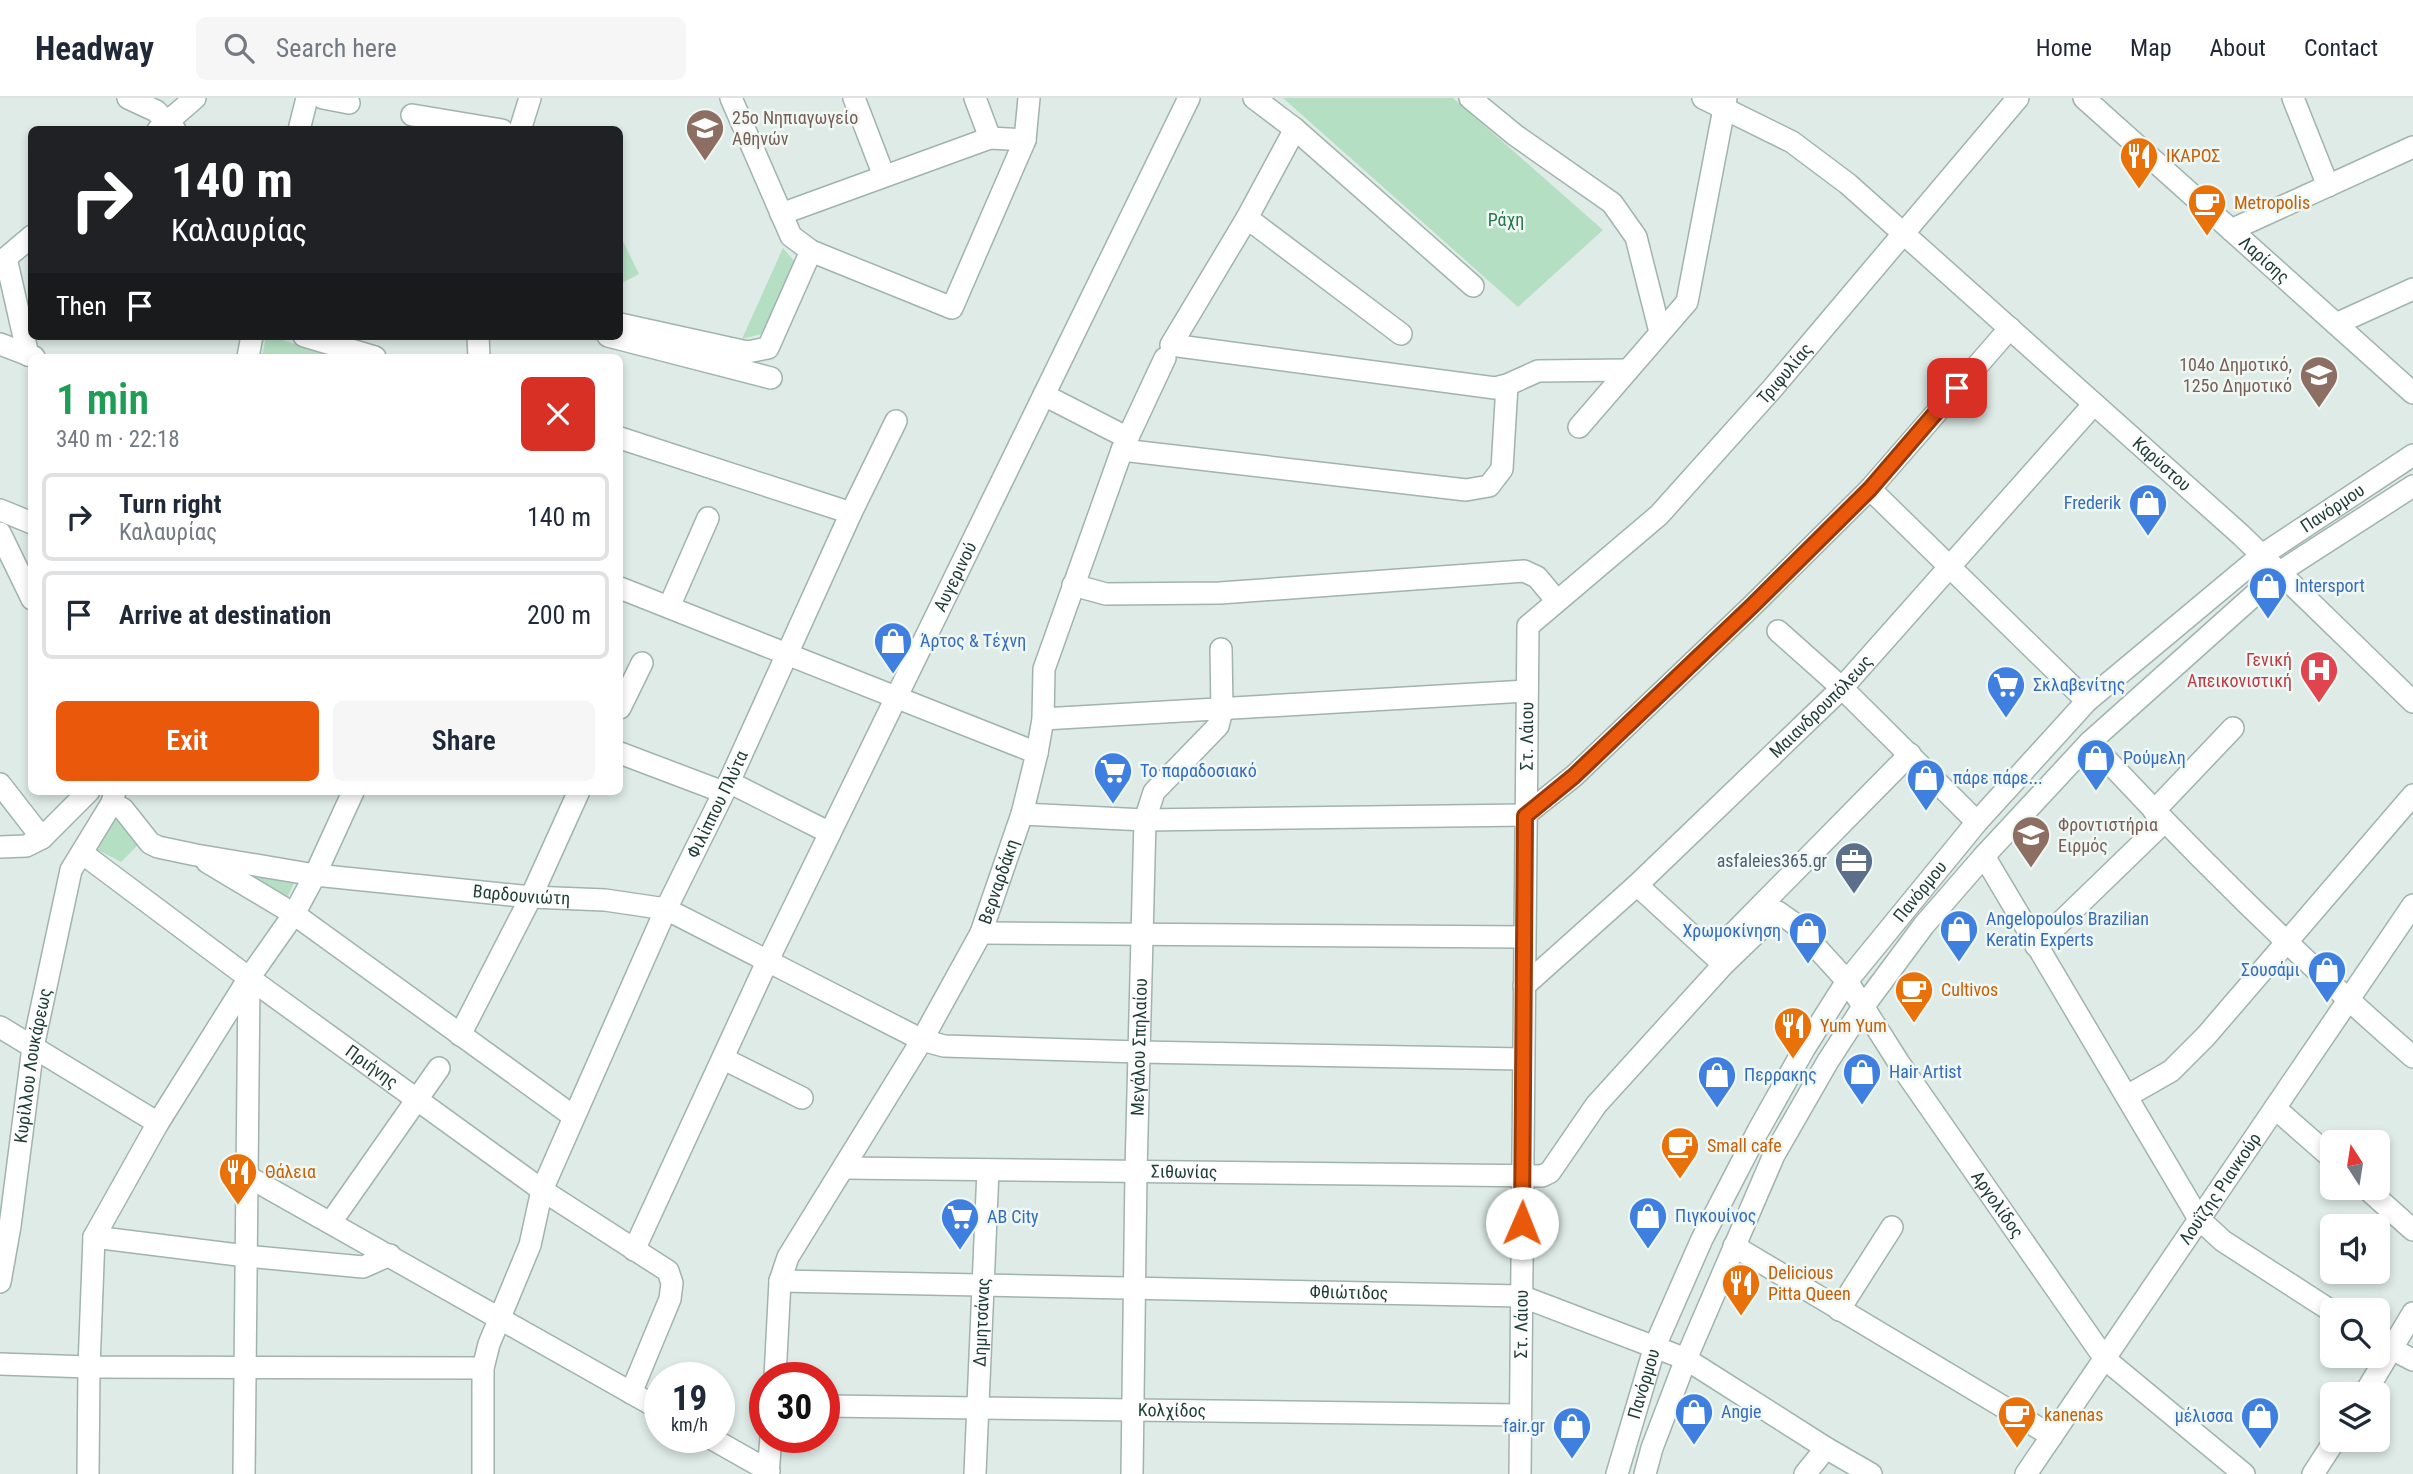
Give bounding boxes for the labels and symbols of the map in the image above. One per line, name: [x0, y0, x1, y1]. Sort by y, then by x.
school or university icon: 25ο Νηπιαγωγείο Αθηνών: [684, 107, 726, 162]
place label: 25ο Νηπιαγωγείο Αθηνών: [732, 107, 858, 149]
restaurant icon: ΙΚΑΡΟΣ: [2118, 135, 2160, 190]
place label: ΙΚΑΡΟΣ: [2166, 145, 2220, 166]
cafe icon: Metropolis: [2186, 182, 2228, 237]
place label: Metropolis: [2234, 192, 2310, 213]
park label: Ράχη: [1488, 209, 1524, 230]
street label: Λαρίσης: [2235, 231, 2294, 287]
street label: Τριφυλίας: [1753, 339, 1816, 408]
place label: 104ο Δημοτικό, 125ο Δημοτικό: [2179, 354, 2292, 396]
school or university icon: 104ο Δημοτικό, 125ο Δημοτικό: [2298, 354, 2340, 409]
pin: [1927, 358, 1987, 418]
street label: Καρύστου: [2129, 432, 2196, 495]
street label: Πανόρμου: [2296, 479, 2368, 537]
shop icon: Frederik: [2127, 482, 2169, 537]
place label: Frederik: [2064, 492, 2121, 513]
street label: Αυγερινού: [929, 538, 981, 615]
shop icon: Intersport: [2247, 565, 2289, 620]
place label: Intersport: [2295, 575, 2365, 596]
shop icon: Άρτος & Τέχνη: [872, 620, 914, 675]
place label: Άρτος & Τέχνη: [920, 630, 1026, 651]
place label: Γενική Απεικονιστική: [2187, 649, 2292, 691]
hospital icon: Γενική Απεικονιστική: [2298, 649, 2340, 704]
street label: Μαιανδρουπόλεως: [1765, 650, 1876, 762]
supermarket icon: Σκλαβενίτης: [1985, 664, 2027, 719]
place label: Σκλαβενίτης: [2033, 674, 2125, 695]
street label: Στ. Λάιου: [1516, 702, 1537, 770]
shop icon: Ρούμελη: [2075, 737, 2117, 792]
street label: Φιλίππου Πλύτα: [682, 747, 752, 861]
place label: Ρούμελη: [2123, 747, 2186, 768]
supermarket icon: Το παραδοσιακό: [1092, 750, 1134, 805]
shop icon: πάρε πάρε...: [1905, 757, 1947, 812]
place label: Το παραδοσιακό: [1140, 760, 1257, 781]
place label: πάρε πάρε...: [1953, 767, 2043, 788]
school or university icon: Φροντιστήρια Ειρμός: [2010, 814, 2052, 869]
place label: Φροντιστήρια Ειρμός: [2058, 814, 2158, 856]
street label: Βερναρδάκη: [974, 836, 1023, 927]
office icon: asfaleies365.gr: [1833, 840, 1875, 895]
place label: asfaleies365.gr: [1717, 850, 1828, 871]
street label: Πανόρμου: [1889, 857, 1951, 926]
street label: Βαρδουνιώτη: [472, 880, 571, 909]
shop icon: Angelopoulos Brazilian Keratin Experts: [1938, 908, 1980, 963]
place label: Angelopoulos Brazilian Keratin Experts: [1986, 908, 2149, 950]
shop icon: Χρωμοκίνηση: [1787, 910, 1829, 965]
place label: Χρωμοκίνηση: [1682, 920, 1781, 941]
shop icon: Σουσάμι: [2306, 949, 2348, 1004]
place label: Σουσάμι: [2241, 959, 2300, 980]
cafe icon: Cultivos: [1893, 969, 1935, 1024]
street label: Μεγάλου Σπηλαίου: [1126, 978, 1151, 1116]
place label: Cultivos: [1941, 979, 1998, 1000]
street label: Κυρίλλου Λουκάρεως: [10, 986, 55, 1144]
restaurant icon: Yum Yum: [1772, 1005, 1814, 1060]
place label: Yum Yum: [1820, 1015, 1887, 1036]
street label: Πριήνης: [342, 1040, 402, 1092]
shop icon: Hair Artist: [1841, 1051, 1883, 1106]
shop icon: Περρακης: [1696, 1054, 1738, 1109]
place label: Hair Artist: [1889, 1061, 1962, 1082]
place label: Περρακης: [1744, 1064, 1817, 1085]
cafe icon: Small cafe: [1659, 1125, 1701, 1180]
street label: Λουΐζης Ριανκούρ: [2174, 1129, 2265, 1248]
north arrow: [2320, 1130, 2390, 1200]
place label: Small cafe: [1707, 1135, 1782, 1156]
restaurant icon: Θάλεια: [217, 1151, 259, 1206]
place label: Θάλεια: [265, 1161, 316, 1182]
street label: Σιθωνίας: [1151, 1161, 1217, 1182]
street label: Αργολίδος: [1967, 1167, 2028, 1242]
position arrow: [1485, 1186, 1559, 1260]
shop icon: Πιγκουίνος: [1627, 1195, 1669, 1250]
supermarket icon: ΑΒ City: [939, 1196, 981, 1251]
place label: Πιγκουίνος: [1675, 1205, 1756, 1226]
place label: ΑΒ City: [987, 1206, 1039, 1227]
restaurant icon: Delicious Pitta Queen: [1720, 1262, 1762, 1317]
place label: Delicious Pitta Queen: [1768, 1262, 1851, 1304]
street label: Δημητσάνας: [969, 1277, 993, 1367]
street label: Φθιώτιδος: [1309, 1281, 1388, 1303]
street label: Στ. Λάιου: [1510, 1290, 1532, 1358]
street label: Πανόρμου: [1623, 1346, 1664, 1421]
speed limit sign: 30: [749, 1362, 840, 1453]
shop icon: Angie: [1673, 1391, 1715, 1446]
cafe icon: kanenas: [1996, 1394, 2038, 1449]
shop icon: μέλισσα: [2239, 1395, 2281, 1450]
street label: Κολχίδος: [1138, 1399, 1206, 1421]
place label: Angie: [1721, 1401, 1762, 1422]
place label: kanenas: [2044, 1404, 2103, 1425]
shop icon: fair.gr: [1551, 1405, 1593, 1460]
place label: μέλισσα: [2175, 1405, 2233, 1426]
place label: fair.gr: [1503, 1415, 1546, 1436]

